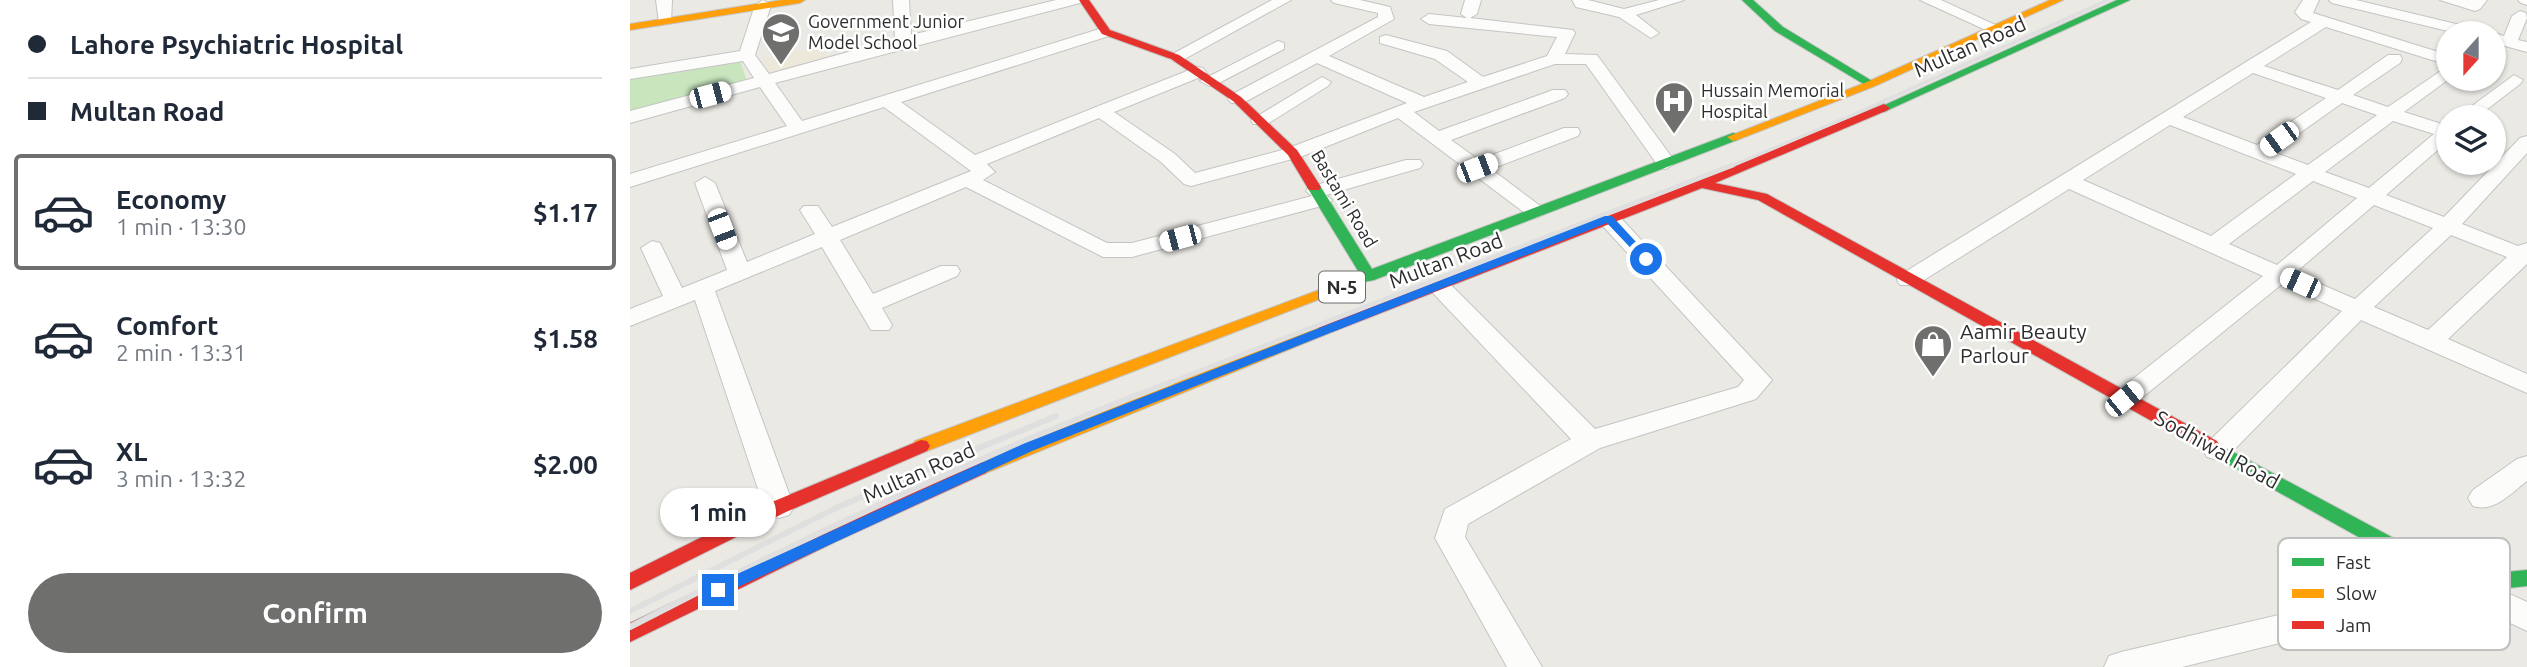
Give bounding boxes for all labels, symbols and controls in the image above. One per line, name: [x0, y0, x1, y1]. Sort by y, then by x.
school or university icon: Government Junior Model School: [760, 11, 802, 66]
place label: Government Junior Model School: [808, 11, 964, 52]
street label: Multan Road: [1910, 11, 2029, 81]
north arrow: [2436, 21, 2506, 91]
map controls: [2436, 21, 2506, 175]
text: Lahore Psychiatric Hospital: [70, 30, 403, 59]
car: [687, 79, 734, 111]
hospital icon: Hussain Memorial Hospital: [1653, 80, 1695, 135]
place label: Hussain Memorial Hospital: [1701, 80, 1845, 121]
text: Multan Road: [70, 97, 224, 126]
button: layers: [2436, 105, 2506, 175]
car: [2256, 118, 2303, 160]
street label: Bastami Road: [1308, 146, 1382, 251]
car: [1454, 151, 1501, 185]
icon: car: [32, 181, 95, 244]
text: Economy: [116, 185, 226, 214]
text: $1.17: [533, 198, 598, 227]
car: [705, 206, 740, 252]
text: 1 min · 13:30: [116, 214, 247, 239]
car: [1157, 222, 1204, 254]
street label: Multan Road: [1385, 227, 1506, 293]
route start: [1630, 243, 1662, 275]
car: [2277, 265, 2324, 301]
road number: N-5: [1319, 272, 1365, 302]
icon: car: [32, 307, 95, 370]
text: Comfort: [116, 311, 219, 340]
place label: Aamir Beauty Parlour: [1960, 319, 2087, 367]
shop icon: Aamir Beauty Parlour: [1912, 323, 1954, 378]
text: $1.58: [533, 324, 598, 353]
text: 2 min · 13:31: [116, 340, 247, 365]
car: [2102, 378, 2147, 420]
street label: Sodhiwal Road: [2151, 405, 2284, 493]
icon: car: [32, 433, 95, 496]
text: XL: [116, 437, 147, 466]
street label: Multan Road: [859, 437, 978, 507]
text: $2.00: [533, 450, 598, 479]
text: 3 min · 13:32: [116, 466, 247, 491]
callout: 1 min: [660, 489, 776, 538]
text: 1 min: [689, 500, 747, 525]
legend: [2278, 538, 2510, 650]
text: Fast: [2336, 551, 2371, 573]
button: Confirm: [28, 573, 602, 653]
route end: [702, 574, 734, 606]
text: Slow: [2336, 582, 2377, 604]
text: Jam: [2336, 614, 2372, 636]

